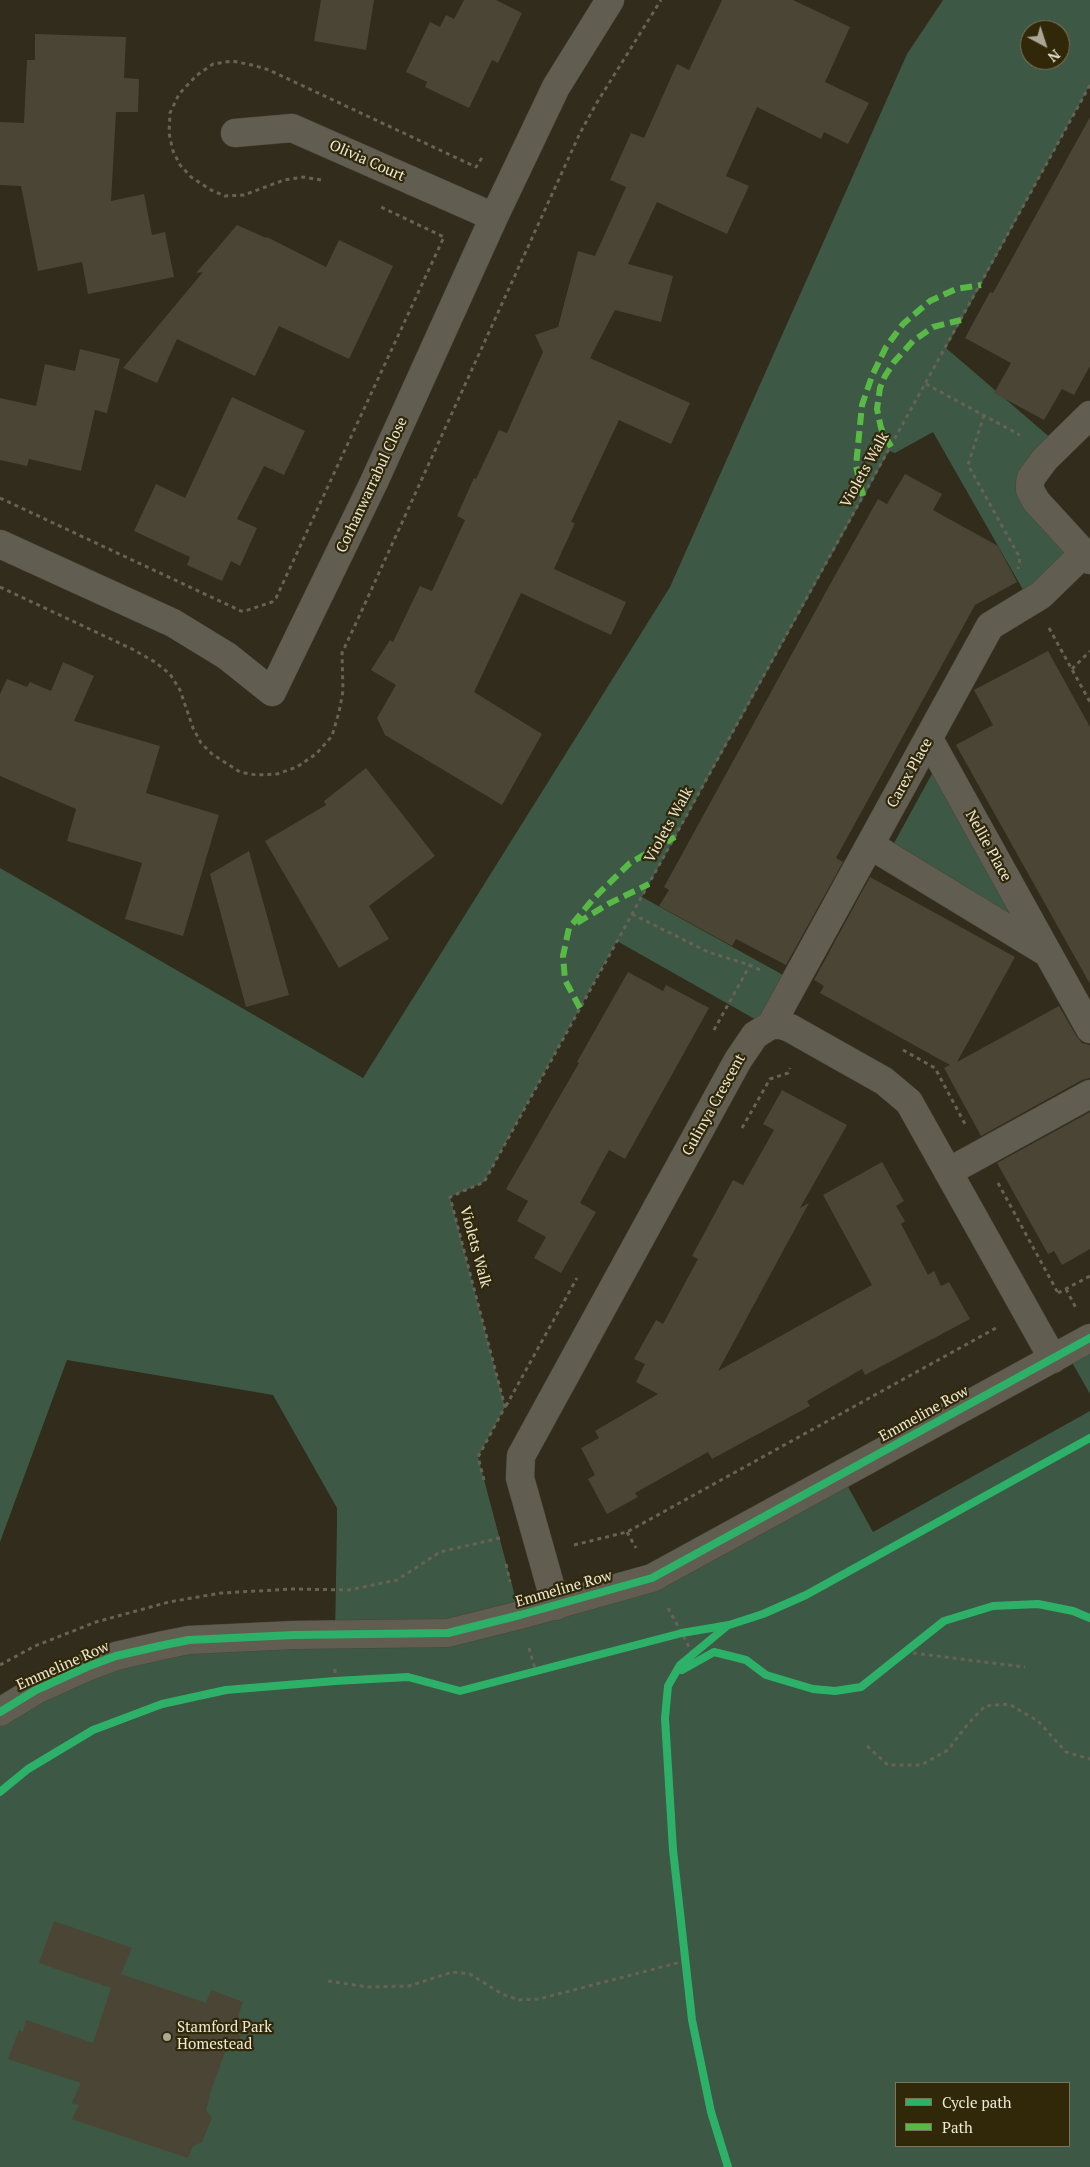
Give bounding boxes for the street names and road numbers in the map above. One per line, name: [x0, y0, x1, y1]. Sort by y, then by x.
street label: Olivia Court: [326, 136, 408, 186]
street label: Corhanwarrabul Close: [333, 414, 411, 556]
street label: Violets Walk: [837, 429, 893, 511]
street label: Carex Place: [883, 735, 937, 811]
street label: Violets Walk: [641, 784, 697, 866]
street label: Nellie Place: [961, 807, 1015, 885]
street label: Gulinya Crescent: [679, 1051, 749, 1159]
street label: Violets Walk: [455, 1204, 495, 1290]
street label: Emmeline Row: [876, 1382, 972, 1446]
street label: Emmeline Row: [514, 1567, 614, 1611]
street label: Emmeline Row: [14, 1638, 112, 1694]

